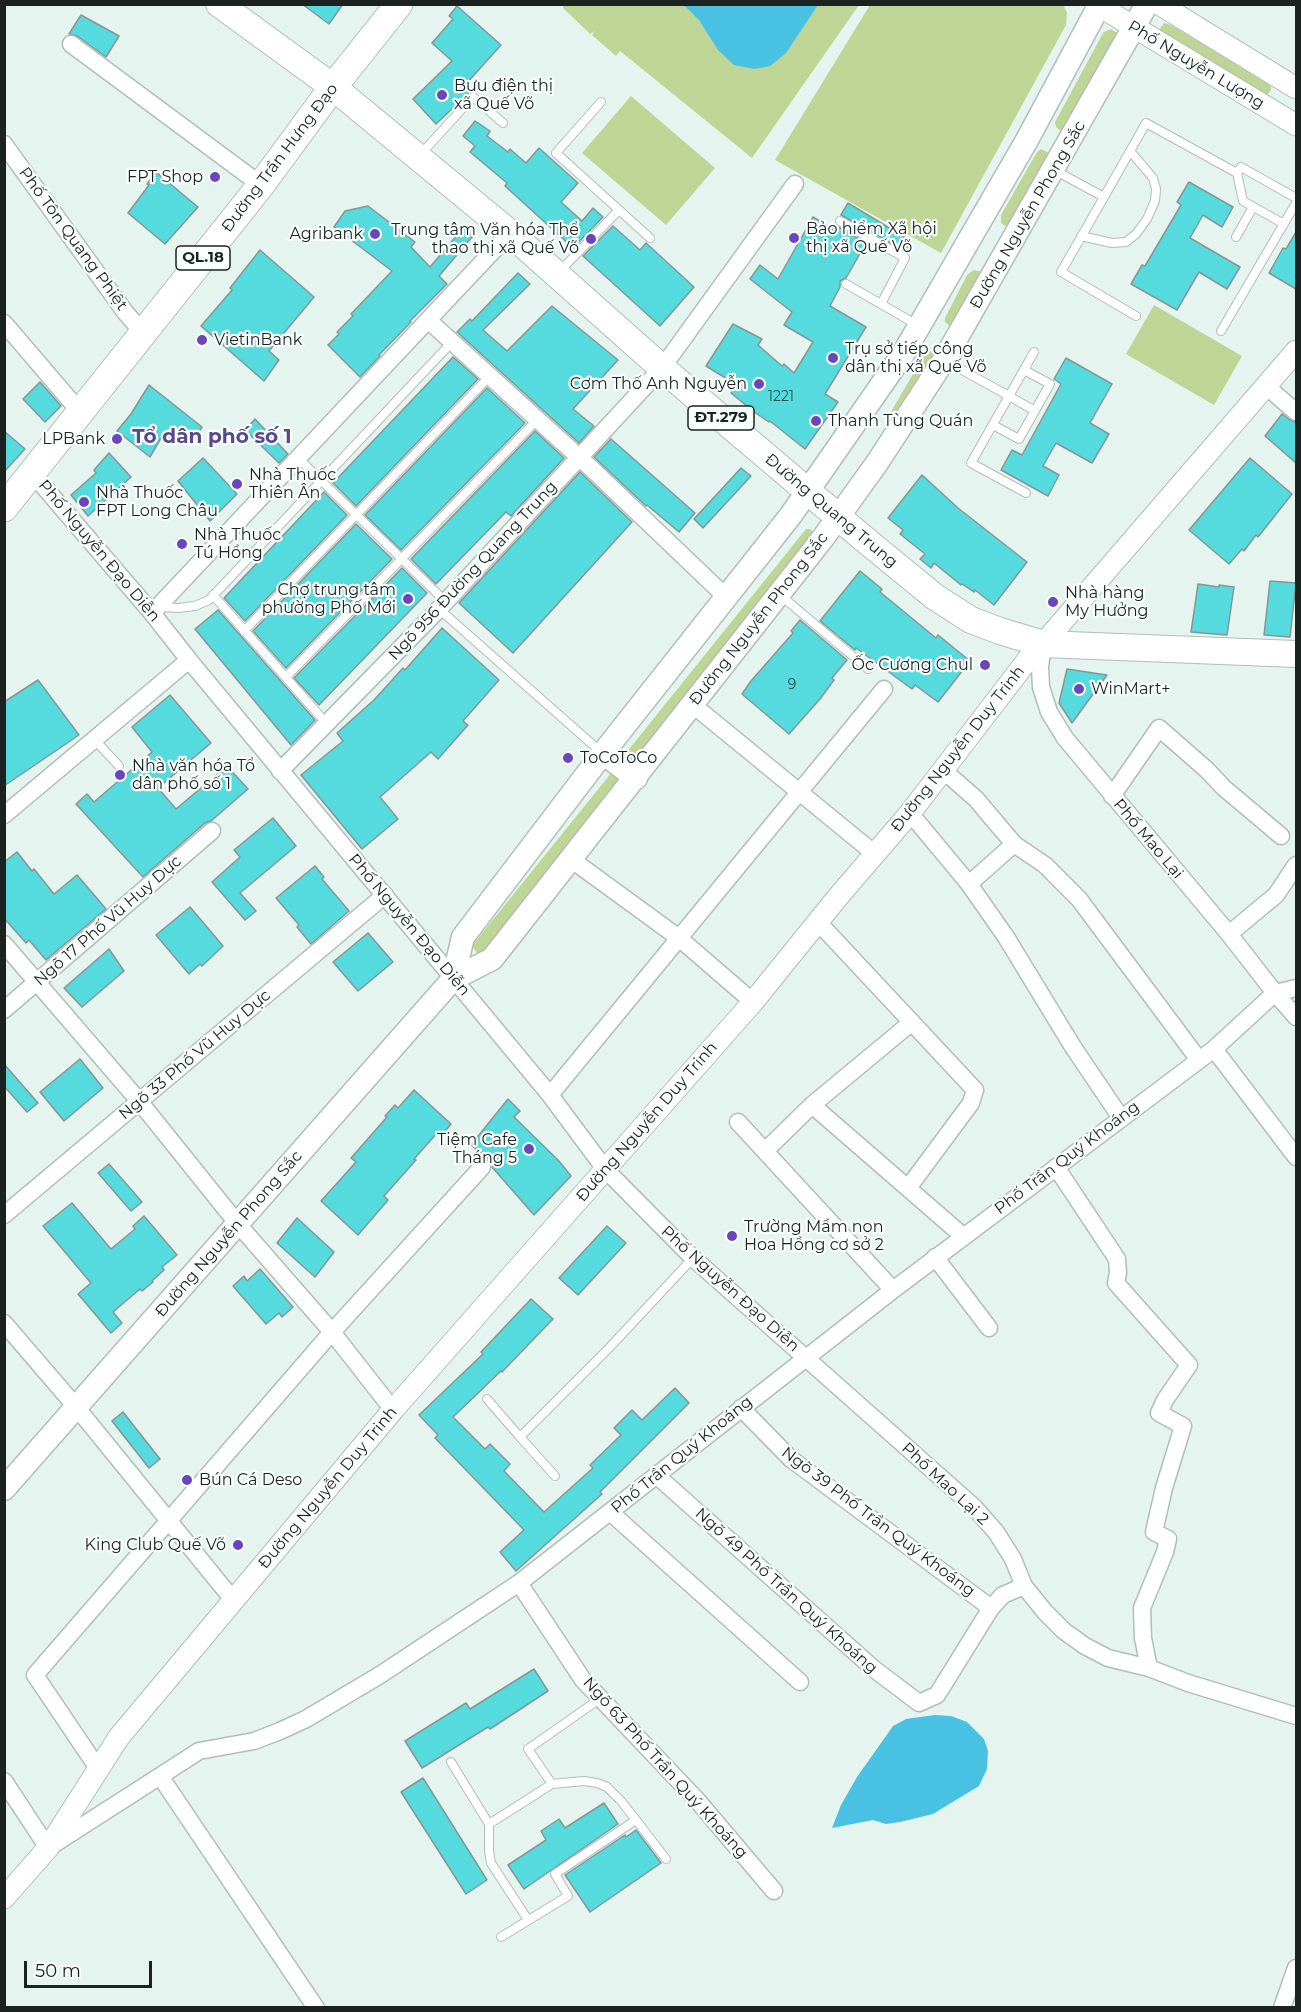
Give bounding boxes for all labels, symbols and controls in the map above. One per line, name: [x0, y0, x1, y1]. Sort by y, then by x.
street label: Phố Nguyễn Lượng: [1124, 17, 1268, 113]
place label: Bưu điện thị xã Quế Võ: [454, 76, 553, 114]
street label: Đường Trần Hưng Đạo: [218, 80, 342, 236]
marker: Bưu điện thị xã Quế Võ: [435, 88, 449, 102]
street label: Đường Nguyễn Phong Sắc: [966, 117, 1090, 313]
street label: Phố Tôn Quang Phiệt: [15, 164, 131, 314]
place label: FPT Shop: [127, 167, 203, 187]
marker: FPT Shop: [208, 170, 222, 184]
place label: Bảo hiểm Xã hội thị xã Quế Võ: [806, 219, 937, 257]
place label: Trung tâm Văn hóa Thể thao thị xã Quế Võ: [391, 220, 579, 258]
place label: Agribank: [289, 224, 363, 244]
marker: Agribank: [368, 227, 382, 241]
marker: Bảo hiểm Xã hội thị xã Quế Võ: [787, 231, 801, 245]
marker: Trung tâm Văn hóa Thể thao thị xã Quế Võ: [584, 232, 598, 246]
road number: QL.18: [176, 246, 230, 270]
place label: VietinBank: [214, 330, 302, 350]
marker: VietinBank: [195, 333, 209, 347]
place label: Trụ sở tiếp công dân thị xã Quế Võ: [845, 339, 986, 377]
marker: Trụ sở tiếp công dân thị xã Quế Võ: [826, 351, 840, 365]
place label: Cơm Thố Anh Nguyễn: [570, 374, 747, 394]
marker: Cơm Thố Anh Nguyễn: [752, 377, 766, 391]
house number: 1221: [768, 389, 794, 405]
road number: ĐT.279: [688, 406, 754, 430]
place label: Thanh Tùng Quán: [828, 411, 973, 431]
marker: Thanh Tùng Quán: [809, 414, 823, 428]
district label: Tổ dân phố số 1: [132, 425, 292, 449]
place label: LPBank: [42, 429, 105, 449]
marker: LPBank: [110, 432, 124, 446]
street label: Đường Quang Trung: [761, 450, 901, 572]
place label: Nhà Thuốc Thiên Ân: [249, 465, 336, 503]
street label: Phố Nguyễn Đạo Diễn: [34, 476, 164, 626]
marker: Nhà Thuốc Thiên Ân: [230, 477, 244, 491]
street label: Ngõ 956 Đường Quang Trung: [385, 477, 561, 665]
place label: Nhà Thuốc FPT Long Châu: [96, 483, 218, 521]
marker: Nhà Thuốc FPT Long Châu: [77, 495, 91, 509]
place label: Nhà Thuốc Tú Hồng: [194, 525, 281, 563]
street label: Đường Nguyễn Phong Sắc: [686, 529, 832, 709]
marker: Nhà Thuốc Tú Hồng: [175, 537, 189, 551]
place label: Chợ trung tâm phường Phố Mới: [262, 580, 396, 618]
place label: Nhà hàng My Hưởng: [1065, 583, 1148, 621]
marker: Chợ trung tâm phường Phố Mới: [401, 592, 415, 606]
marker: Nhà hàng My Hưởng: [1046, 595, 1060, 609]
place label: Ốc Cương Chul: [852, 655, 973, 675]
marker: Ốc Cương Chul: [978, 658, 992, 672]
street label: Đường Nguyễn Duy Trinh: [887, 662, 1029, 836]
house number: 9: [788, 677, 796, 693]
place label: WinMart+: [1091, 679, 1171, 699]
marker: WinMart+: [1072, 682, 1086, 696]
place label: ToCoToCo: [580, 748, 657, 768]
marker: ToCoToCo: [561, 751, 575, 765]
place label: Nhà văn hóa Tổ dân phố số 1: [132, 756, 255, 794]
marker: Nhà văn hóa Tổ dân phố số 1: [113, 768, 127, 782]
street label: Phố Mao Lại: [1109, 795, 1187, 883]
street label: Phố Nguyễn Đạo Diễn: [344, 850, 474, 1000]
street label: Ngõ 17 Phố Vũ Huy Dực: [30, 852, 186, 990]
street label: Ngõ 33 Phố Vũ Huy Dực: [115, 986, 275, 1124]
street label: Đường Nguyễn Duy Trinh: [572, 1038, 722, 1206]
street label: Phố Trần Quý Khoáng: [991, 1097, 1143, 1219]
place label: Tiệm Cafe Tháng 5: [437, 1130, 517, 1168]
marker: Tiệm Cafe Tháng 5: [522, 1142, 536, 1156]
street label: Đường Nguyễn Phong Sắc: [152, 1147, 306, 1321]
place label: Trường Mầm non Hoa Hồng cơ sở 2: [744, 1217, 884, 1255]
street label: Phố Nguyễn Đạo Diễn: [657, 1222, 803, 1356]
marker: Trường Mầm non Hoa Hồng cơ sở 2: [725, 1229, 739, 1243]
street label: Phố Trần Quý Khoáng: [608, 1392, 756, 1518]
street label: Đường Nguyễn Duy Trinh: [255, 1403, 401, 1573]
street label: Phố Mao Lại 2: [898, 1439, 992, 1529]
street label: Ngõ 39 Phố Trần Quý Khoáng: [777, 1443, 979, 1601]
place label: Bún Cá Deso: [199, 1470, 302, 1490]
marker: Bún Cá Deso: [180, 1473, 194, 1487]
street label: Ngõ 49 Phố Trần Quý Khoáng: [691, 1504, 881, 1678]
place label: King Club Quế Võ: [85, 1535, 226, 1555]
marker: King Club Quế Võ: [231, 1538, 245, 1552]
street label: Ngõ 63 Phố Trần Quý Khoáng: [579, 1673, 751, 1863]
scale bar: [27, 1949, 154, 1987]
text: 50 m: [35, 1960, 81, 1982]

